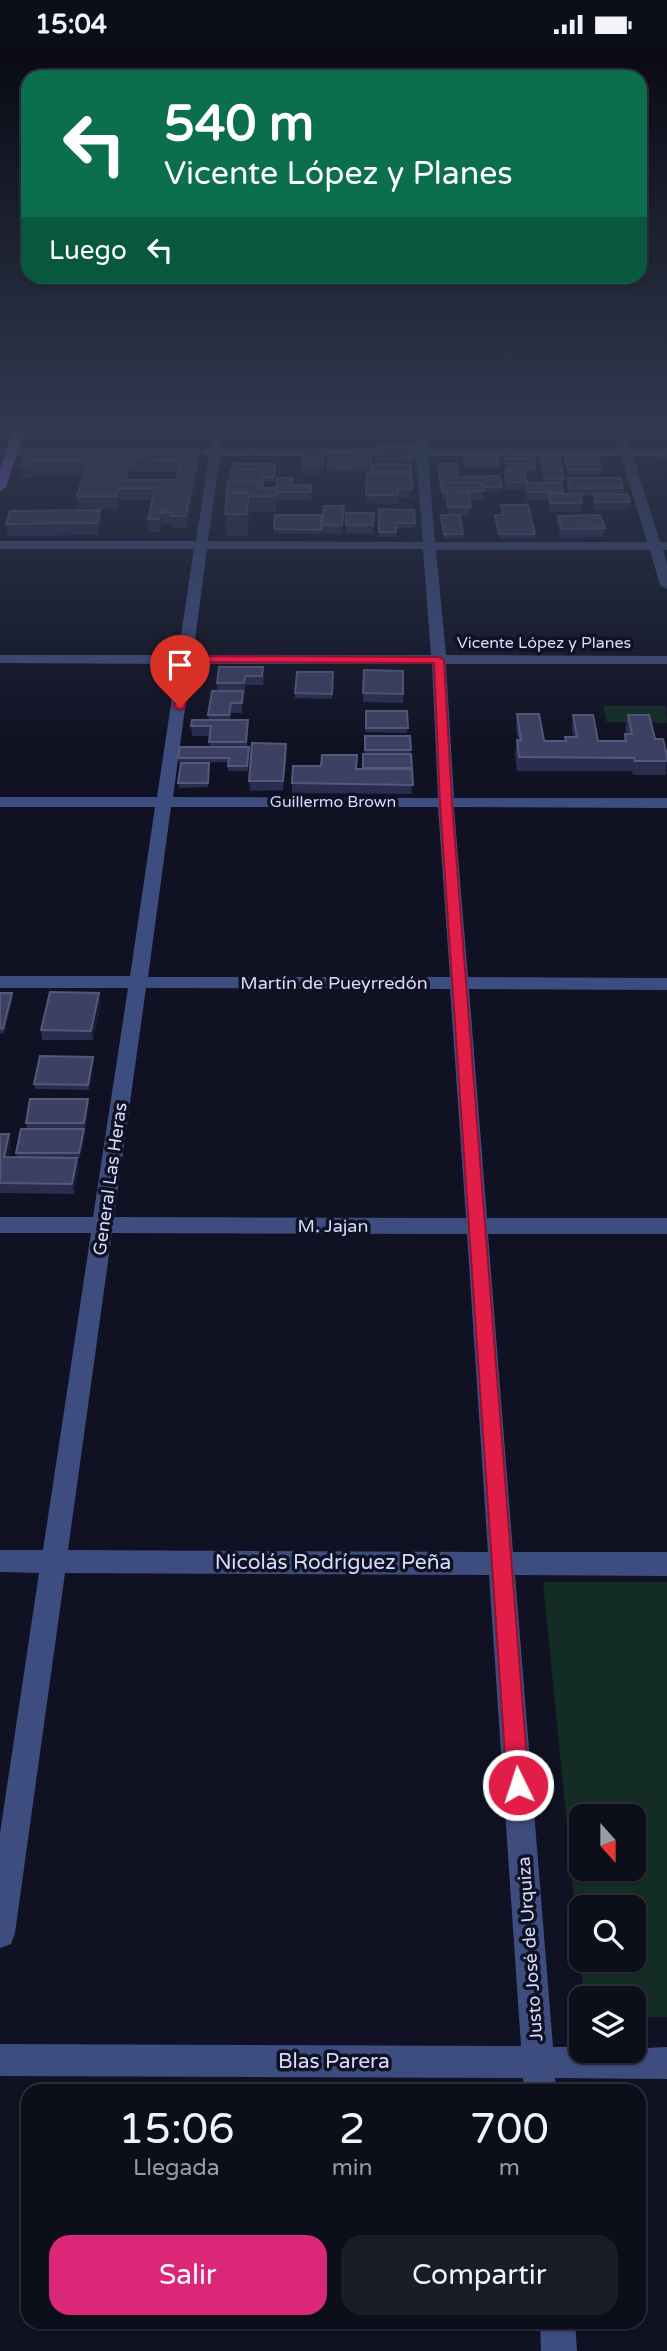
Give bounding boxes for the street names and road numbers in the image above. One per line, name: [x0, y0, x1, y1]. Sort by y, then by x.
street label: Vicente López y Planes: [457, 633, 631, 653]
street label: Guillermo Brown: [270, 792, 396, 812]
street label: Martín de Pueyrredón: [240, 972, 428, 994]
street label: General Las Heras: [88, 1101, 132, 1257]
street label: M. Jajan: [298, 1215, 368, 1237]
street label: Nicolás Rodríguez Peña: [215, 1550, 451, 1575]
street label: Justo José de Urquiza: [513, 1856, 547, 2042]
street label: Blas Parera: [278, 2049, 390, 2074]

